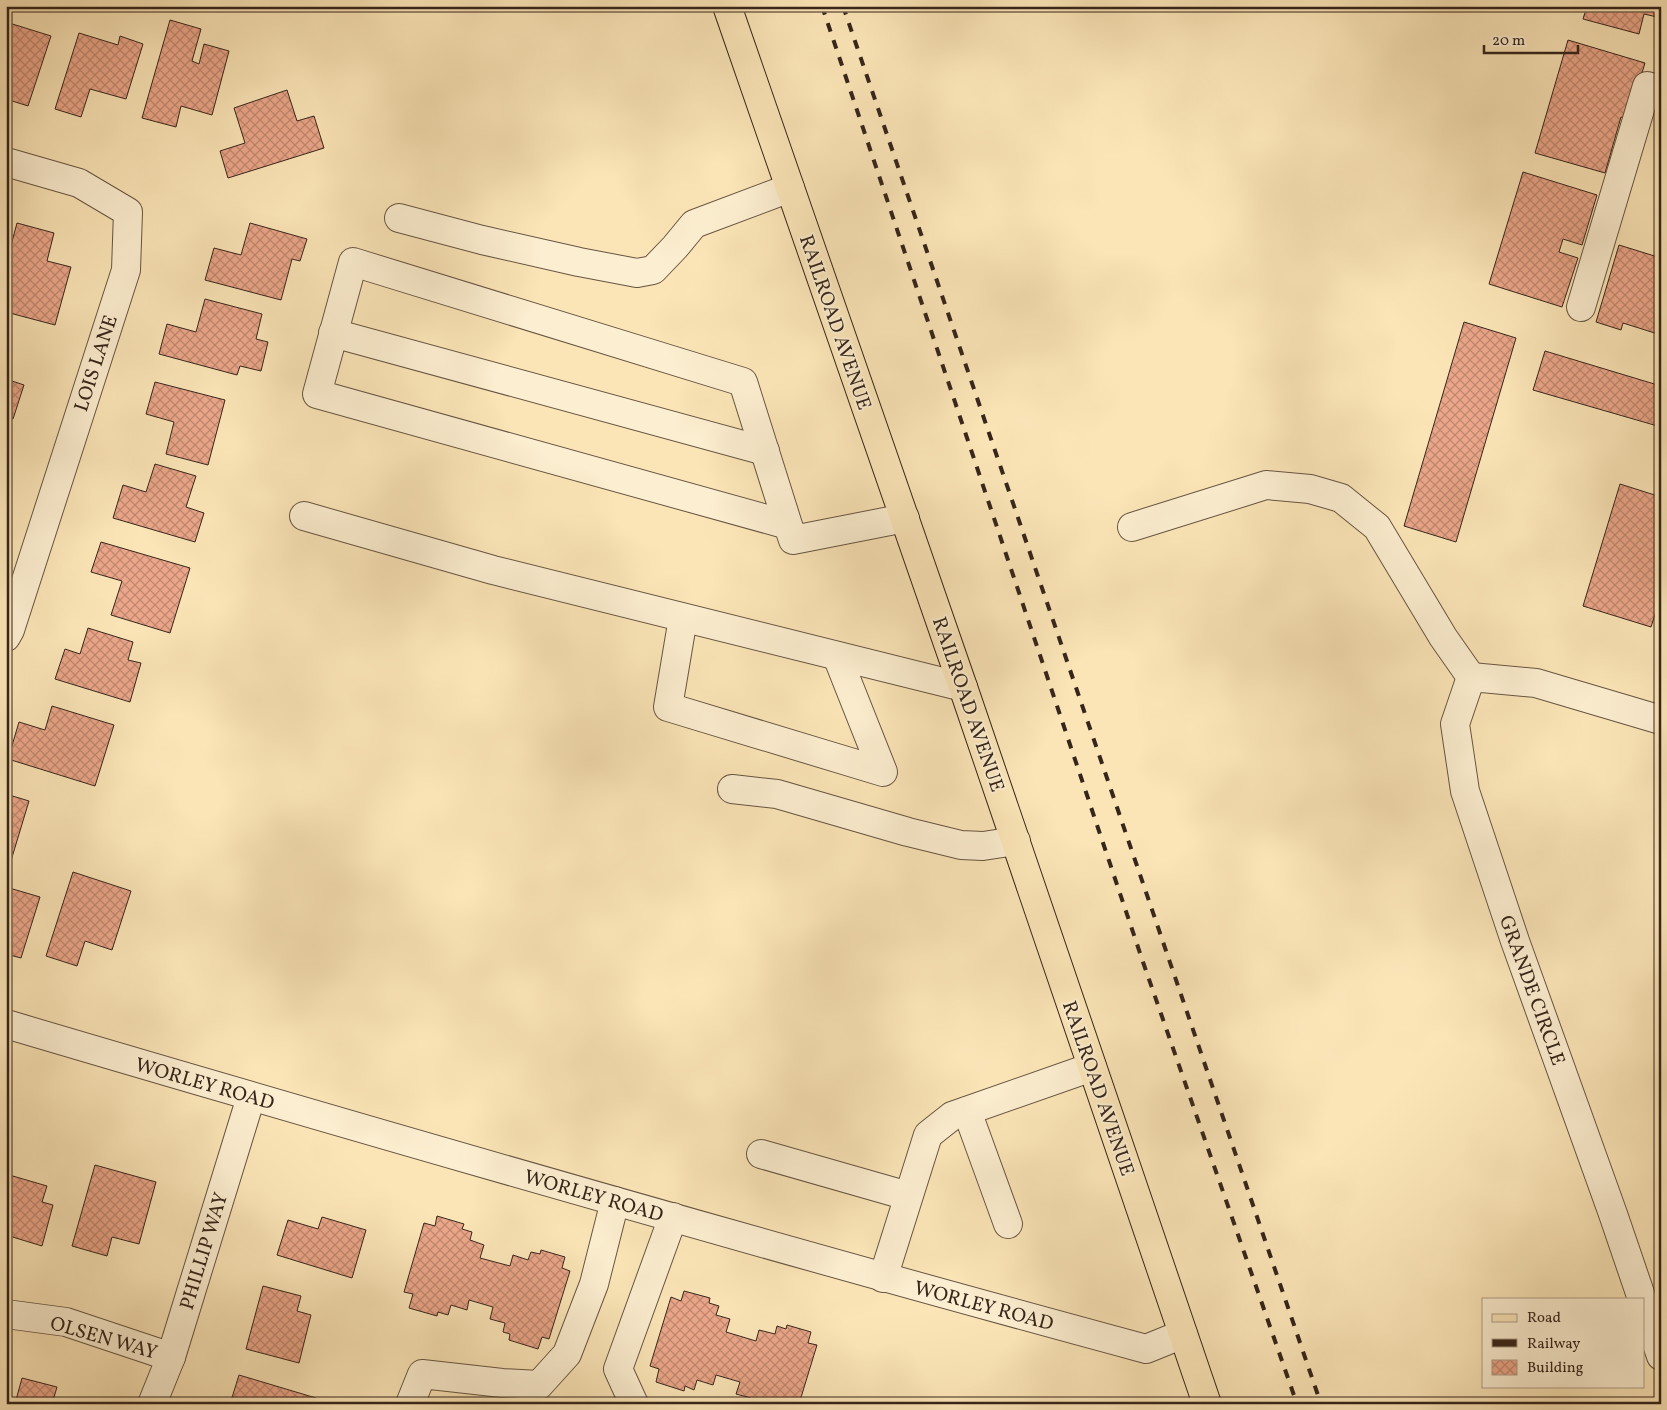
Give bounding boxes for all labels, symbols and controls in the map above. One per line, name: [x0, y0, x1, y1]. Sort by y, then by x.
scale bar: [1484, 22, 1578, 54]
text: 20 m: [1492, 31, 1525, 52]
street label: RAILROAD AVENUE: [791, 231, 877, 414]
street label: LOIS LANE: [68, 312, 126, 416]
street label: RAILROAD AVENUE: [924, 613, 1010, 796]
street label: GRANDE CIRCLE: [1491, 912, 1571, 1070]
street label: RAILROAD AVENUE: [1054, 997, 1140, 1180]
street label: WORLEY ROAD: [132, 1052, 277, 1118]
street label: WORLEY ROAD: [521, 1164, 666, 1230]
street label: PHILLIP WAY: [174, 1189, 236, 1314]
street label: WORLEY ROAD: [911, 1275, 1056, 1339]
legend: [1482, 1298, 1644, 1388]
text: Road: [1527, 1308, 1561, 1329]
street label: OLSEN WAY: [47, 1310, 161, 1368]
text: Railway: [1527, 1334, 1580, 1355]
text: Building: [1527, 1358, 1584, 1379]

